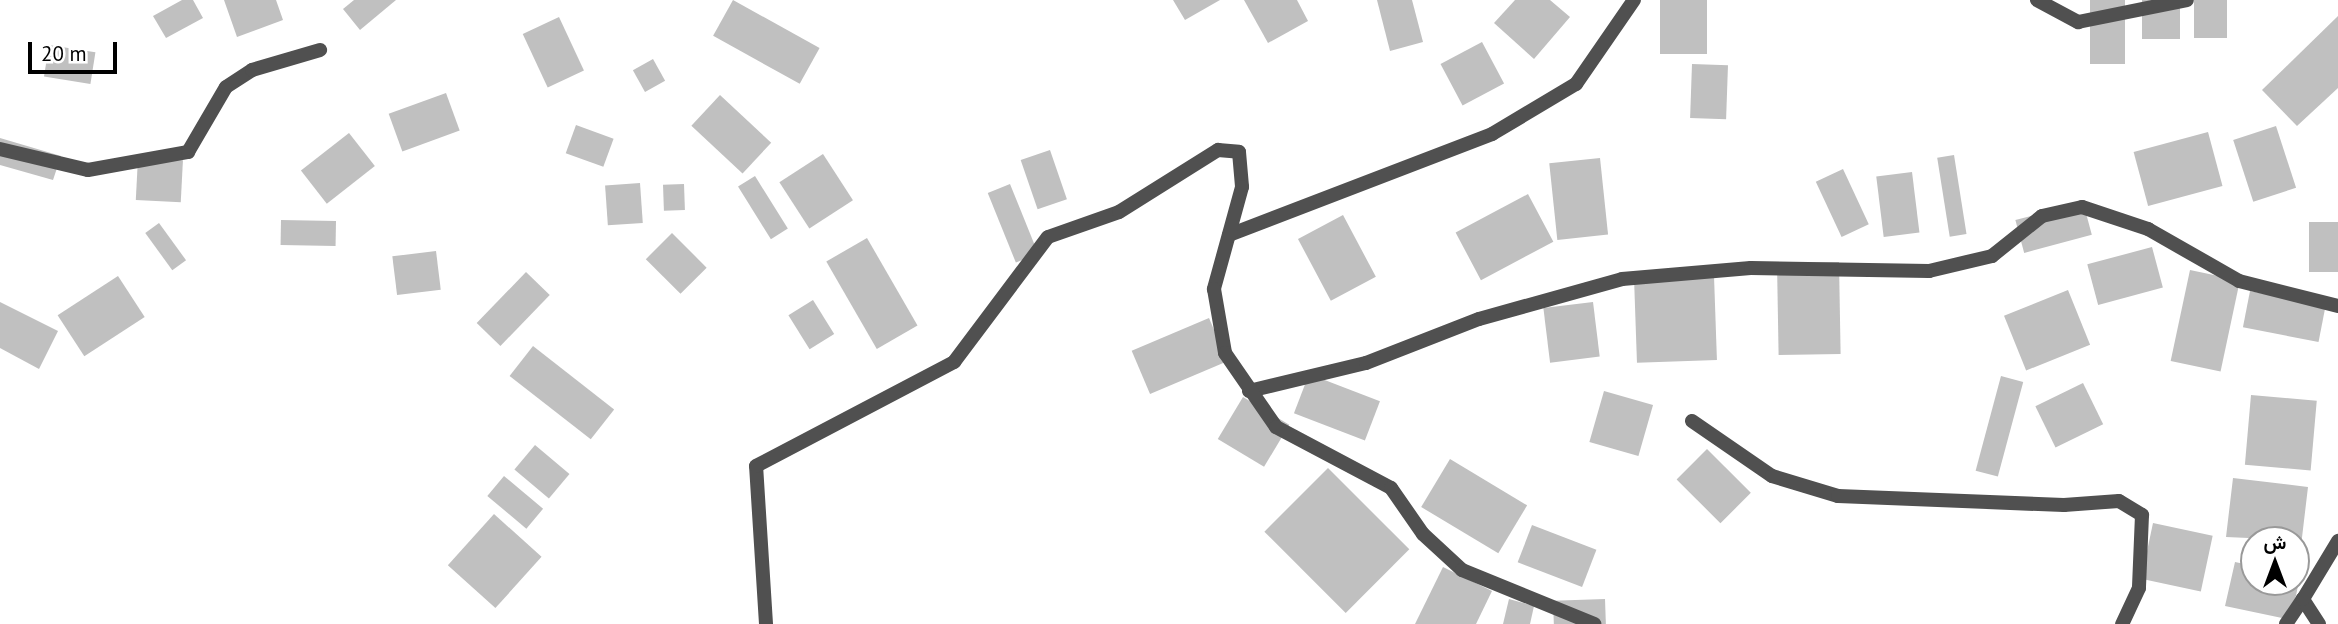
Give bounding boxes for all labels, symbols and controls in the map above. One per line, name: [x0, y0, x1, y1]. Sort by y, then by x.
scale bar: [32, 28, 121, 72]
text: 20 m: [41, 40, 87, 67]
north arrow: [2240, 526, 2310, 596]
text: ش: [2264, 530, 2286, 554]

